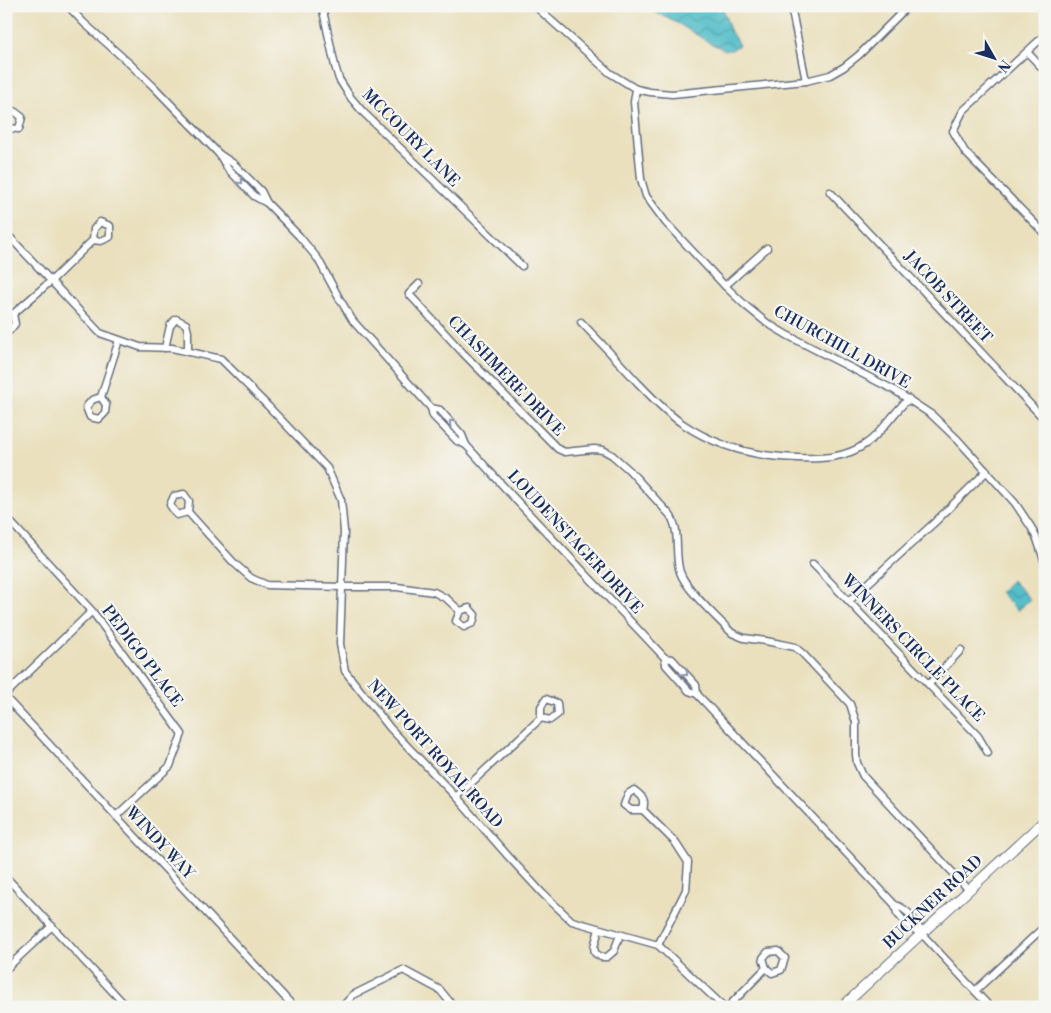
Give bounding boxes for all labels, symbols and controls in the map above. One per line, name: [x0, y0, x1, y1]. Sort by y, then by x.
north arrow: [968, 32, 1018, 82]
text: N: [993, 56, 1014, 76]
street label: MCCOURY LANE: [358, 85, 464, 191]
one-way arrow: [234, 176, 243, 185]
street label: JACOB STREET: [899, 246, 996, 348]
street label: CHURCHILL DRIVE: [770, 301, 914, 393]
street label: CHASHMERE DRIVE: [443, 312, 569, 440]
one-way arrow: [449, 420, 458, 429]
street label: LOUDENSTAGER DRIVE: [503, 466, 647, 618]
street label: WINNERS CIRCLE PLACE: [837, 569, 989, 726]
street label: PEDIGO PLACE: [97, 601, 187, 711]
one-way arrow: [679, 667, 688, 676]
street label: NEW PORT ROYAL ROAD: [363, 676, 507, 832]
street label: WINDY WAY: [121, 802, 200, 884]
street label: BUCKNER ROAD: [878, 851, 987, 954]

